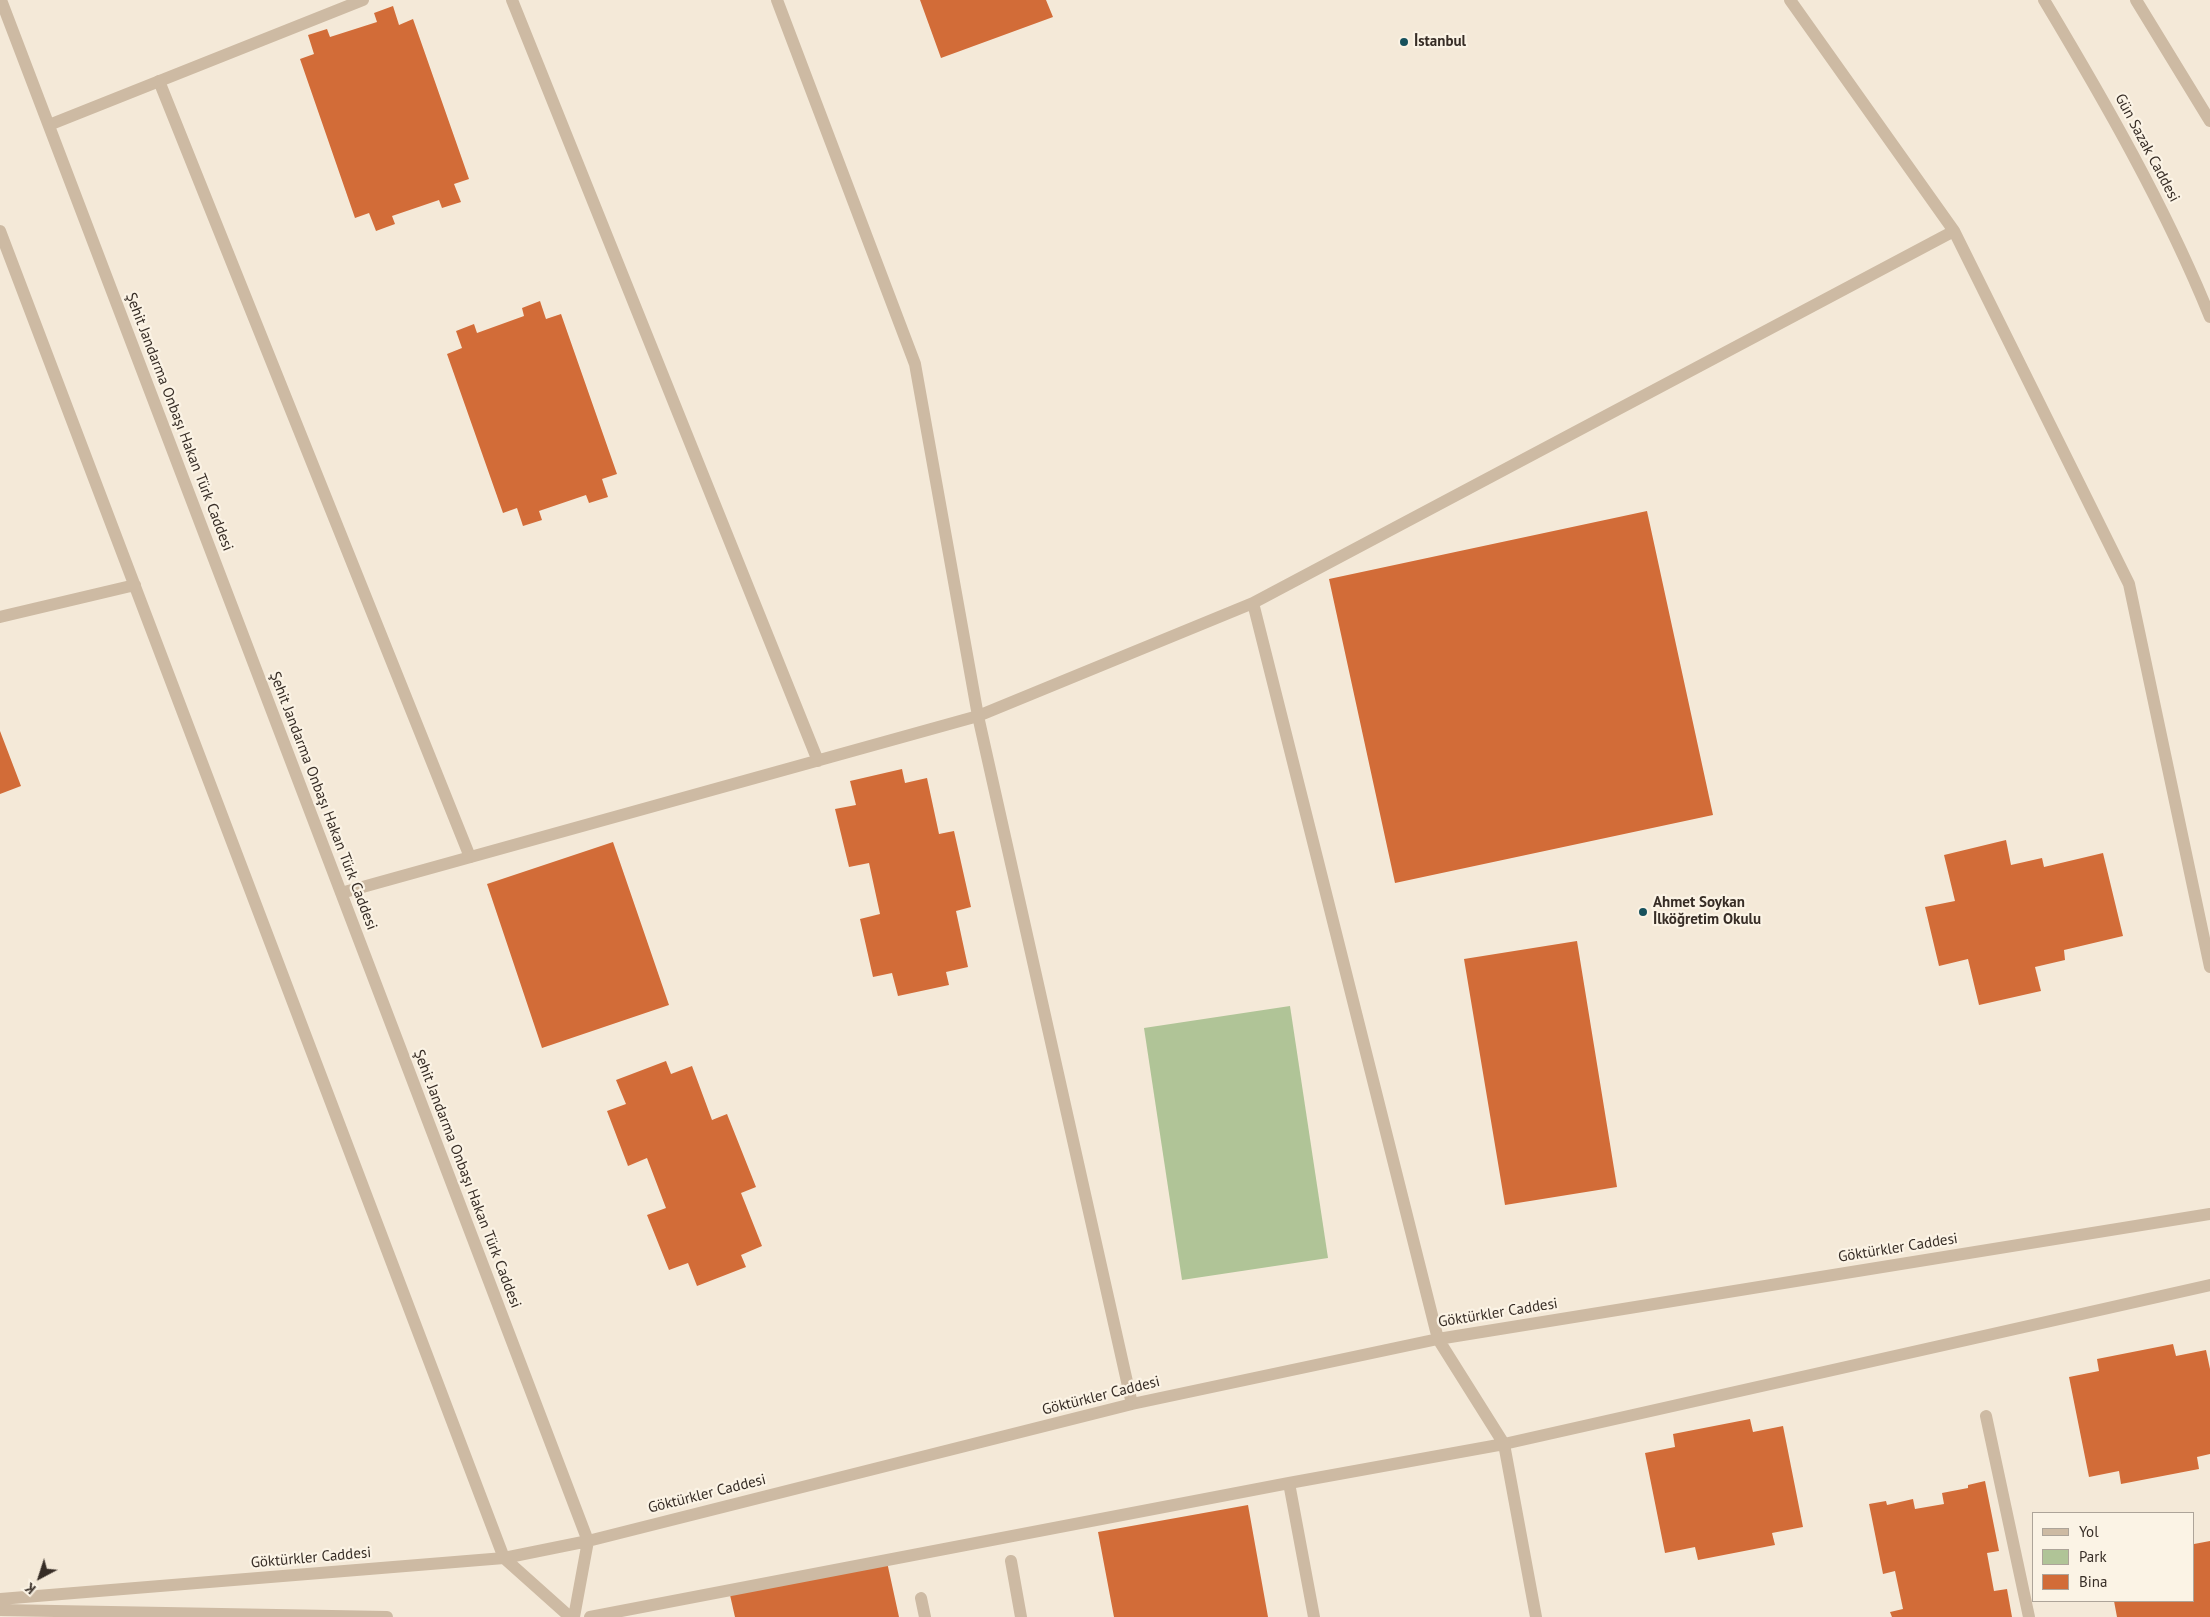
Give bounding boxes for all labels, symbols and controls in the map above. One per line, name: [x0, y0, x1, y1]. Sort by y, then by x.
place label: İstanbul: [1414, 33, 1466, 51]
marker: İstanbul: [1398, 36, 1410, 48]
street label: Gün Sazak Caddesi: [2111, 91, 2183, 205]
street label: Şehit Jandarma Onbaşı Hakan Türk Caddesi: [121, 290, 237, 554]
street label: Şehit Jandarma Onbaşı Hakan Türk Caddesi: [265, 669, 381, 933]
place label: Ahmet Soykan İlköğretim Okulu: [1653, 894, 1761, 929]
marker: Ahmet Soykan İlköğretim Okulu: [1637, 906, 1649, 918]
street label: Şehit Jandarma Onbaşı Hakan Türk Caddesi: [409, 1047, 525, 1311]
street label: Göktürkler Caddesi: [1837, 1230, 1959, 1266]
street label: Göktürkler Caddesi: [1437, 1295, 1559, 1331]
street label: Göktürkler Caddesi: [1040, 1373, 1162, 1419]
street label: Göktürkler Caddesi: [646, 1471, 768, 1517]
legend: [2032, 1512, 2195, 1602]
text: Yol: [2079, 1522, 2099, 1541]
street label: Göktürkler Caddesi: [250, 1544, 372, 1572]
text: Park: [2079, 1547, 2107, 1566]
north arrow: [15, 1552, 65, 1602]
text: Bina: [2079, 1572, 2107, 1591]
text: K: [21, 1579, 39, 1598]

